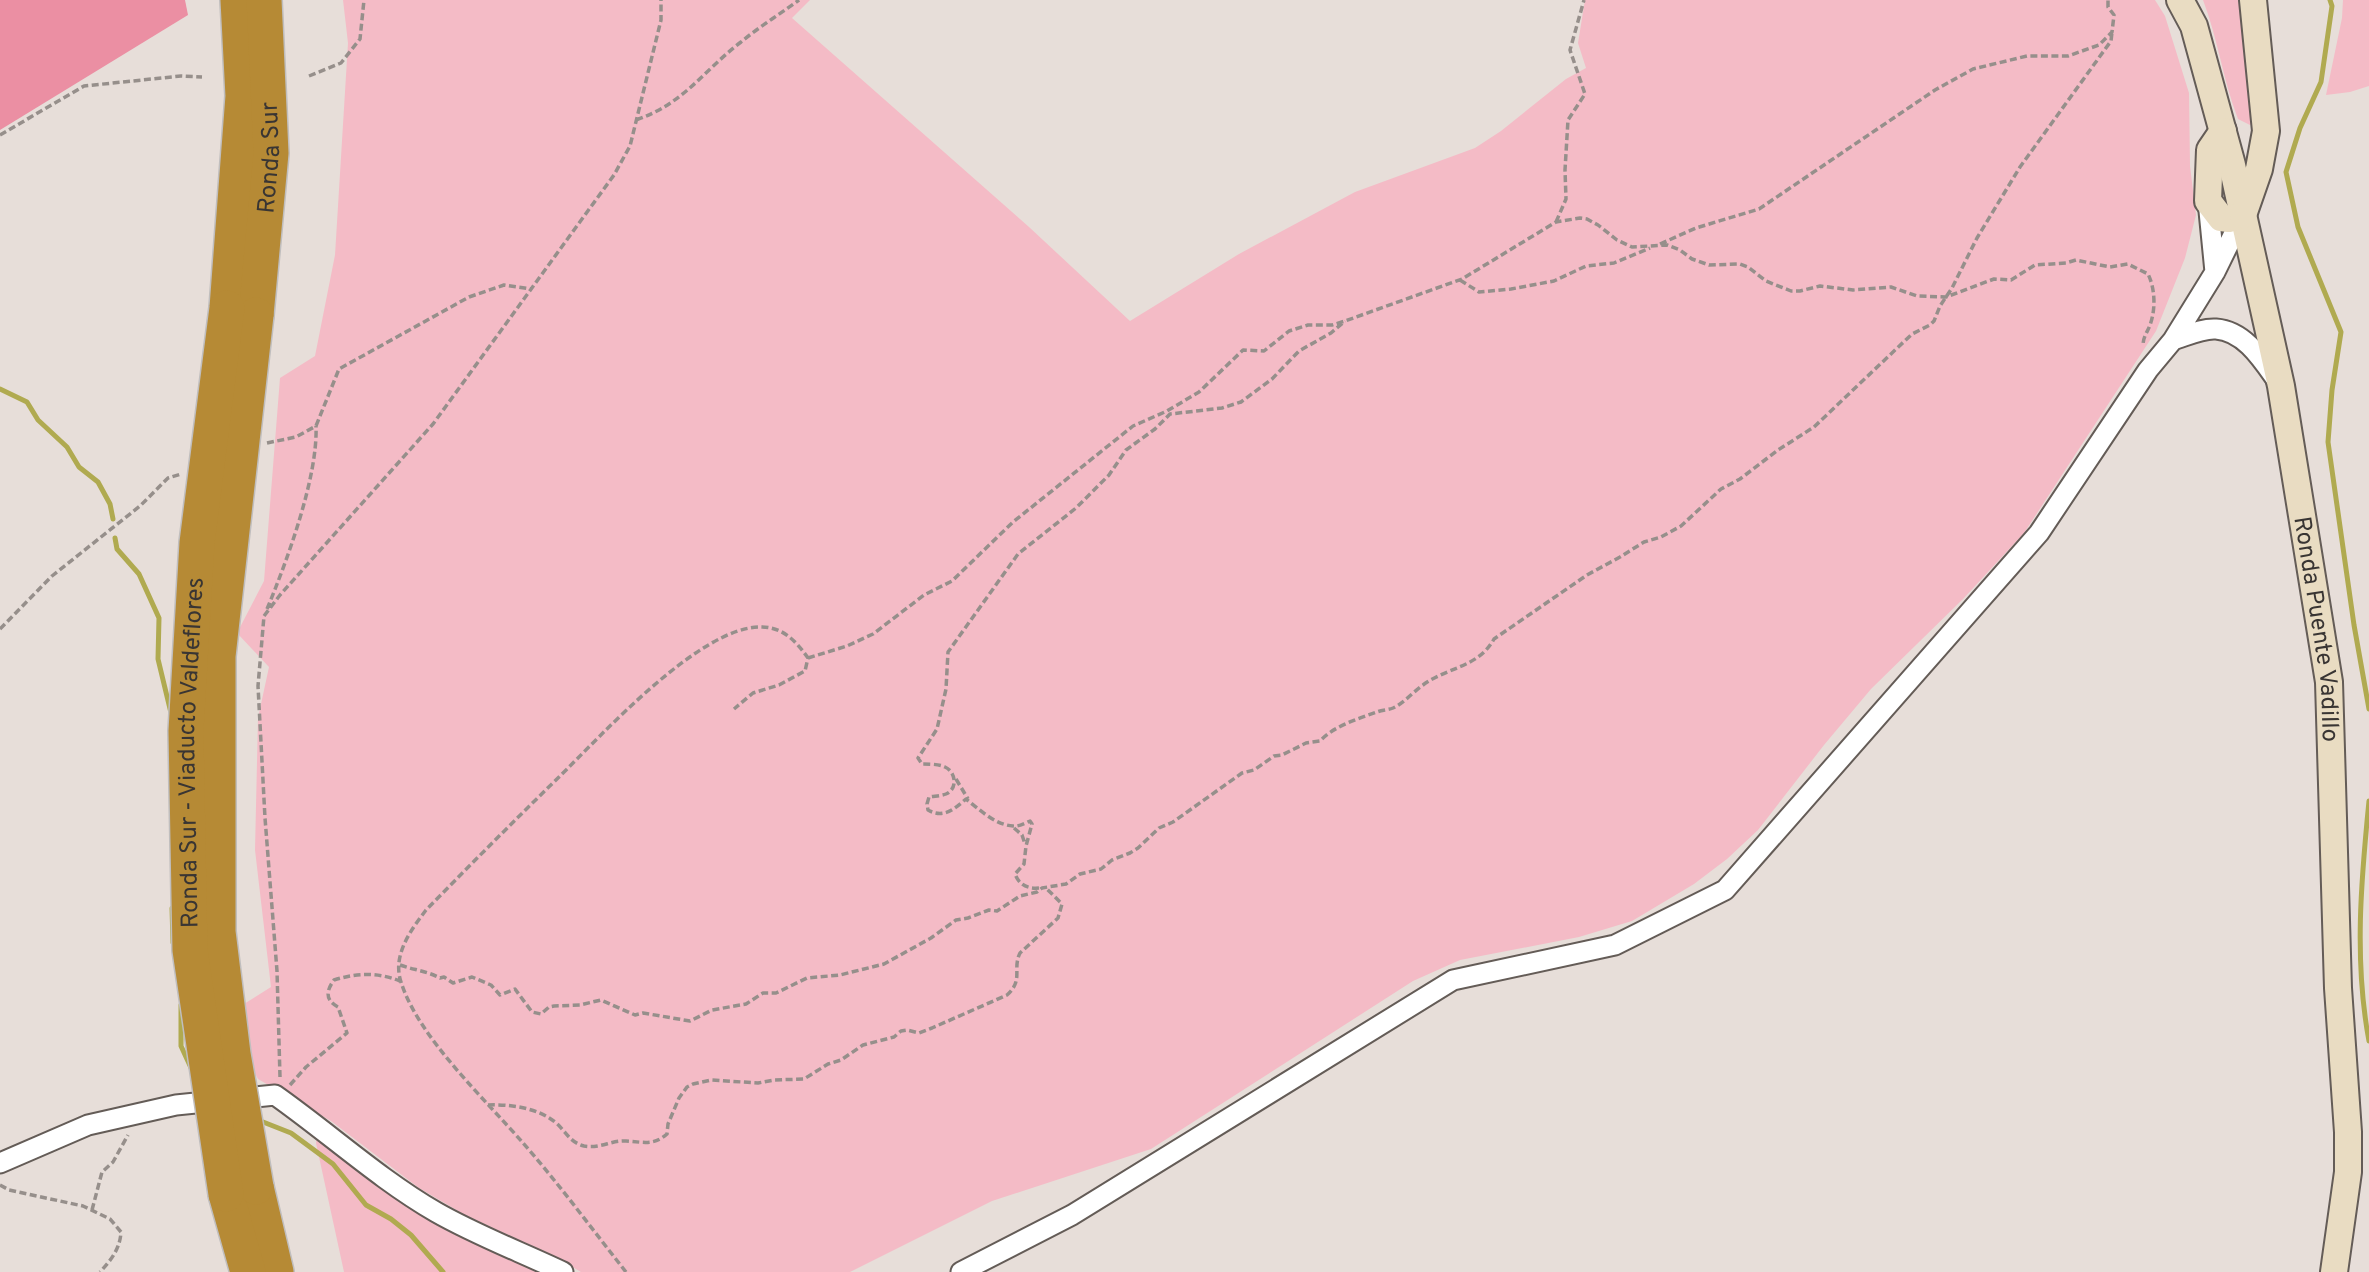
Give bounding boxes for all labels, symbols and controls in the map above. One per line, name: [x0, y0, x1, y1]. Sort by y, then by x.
street label: Ronda Sur: [252, 101, 288, 215]
street label: Ronda Puente Vadillo: [2285, 514, 2344, 743]
street label: Ronda Sur - Viaducto Valdeflores: [173, 577, 212, 928]

